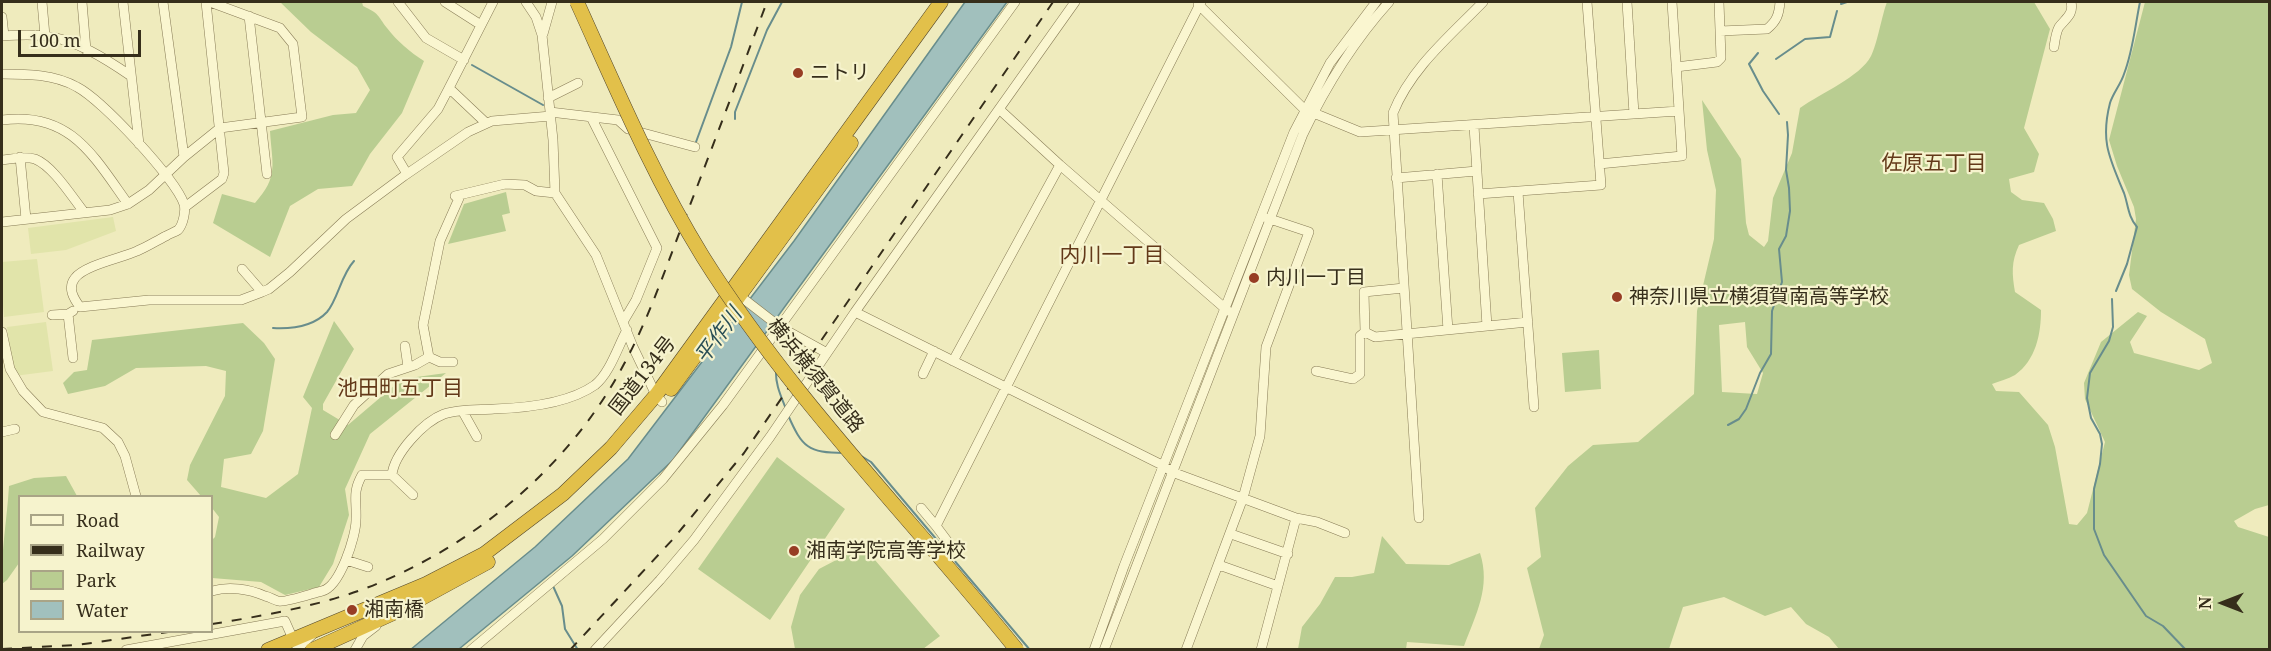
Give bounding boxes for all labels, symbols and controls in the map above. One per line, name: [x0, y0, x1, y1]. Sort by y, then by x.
scale bar: [21, 18, 144, 56]
text: 100 m: [29, 28, 81, 52]
place label: ニトリ: [810, 61, 870, 85]
marker: ニトリ: [791, 66, 805, 80]
district label: 佐原五丁目: [1882, 151, 1986, 177]
district label: 内川一丁目: [1060, 243, 1164, 269]
place label: 内川一丁目: [1266, 266, 1366, 290]
marker: 内川一丁目: [1247, 271, 1261, 285]
place label: 神奈川県立横須賀南高等学校: [1629, 285, 1889, 309]
marker: 神奈川県立横須賀南高等学校: [1610, 290, 1624, 304]
water label: 平作川: [690, 303, 748, 369]
street label: 横浜横須賀道路: [762, 314, 868, 438]
street label: 国道134号: [605, 332, 681, 420]
district label: 池田町五丁目: [337, 376, 463, 402]
legend: [18, 495, 213, 633]
text: Road: [76, 508, 119, 532]
text: Railway: [76, 538, 145, 562]
place label: 湘南学院高等学校: [806, 539, 966, 563]
marker: 湘南学院高等学校: [787, 544, 801, 558]
text: Park: [76, 568, 116, 592]
north arrow: [2193, 573, 2253, 633]
text: N: [2194, 597, 2216, 609]
text: Water: [76, 598, 128, 622]
place label: 湘南橋: [364, 598, 424, 622]
marker: 湘南橋: [345, 603, 359, 617]

